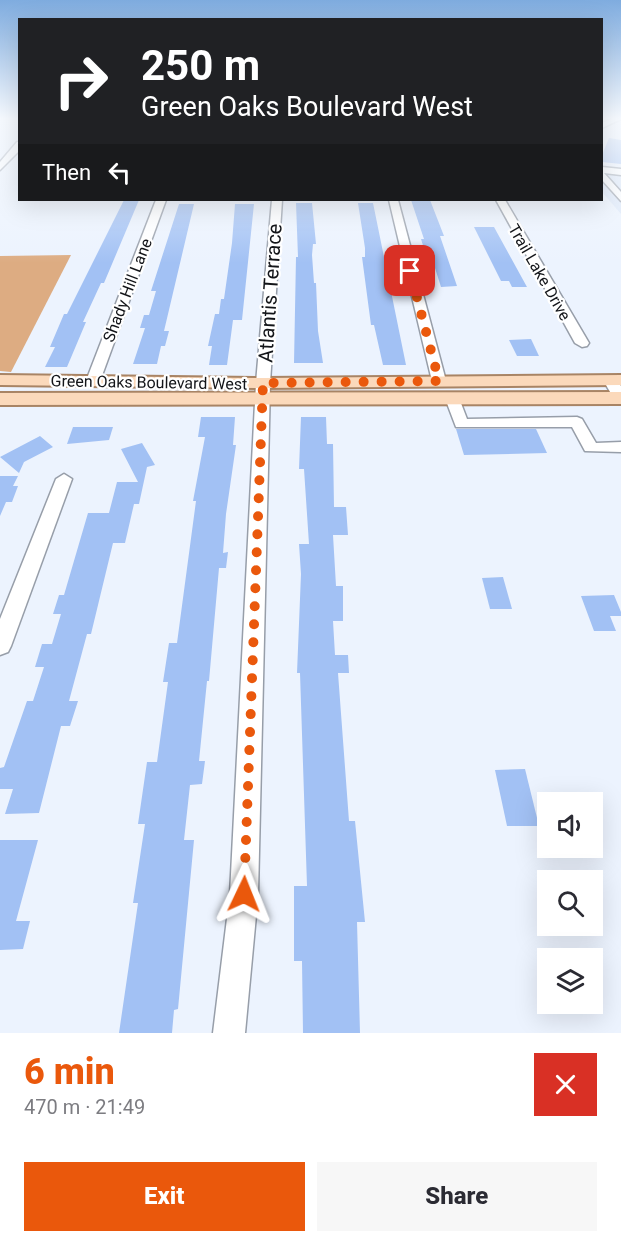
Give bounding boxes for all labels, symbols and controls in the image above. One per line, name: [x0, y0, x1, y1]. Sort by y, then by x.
text: 250 m: [141, 41, 260, 90]
icon: right: [42, 42, 120, 120]
text: Green Oaks Boulevard West: [141, 91, 473, 123]
icon: left: [103, 156, 136, 189]
text: Then: [42, 160, 91, 185]
street label: Trail Lake Drive: [504, 221, 575, 324]
street label: Atlantis Terrace: [253, 223, 287, 363]
street label: Shady Hill Lane: [99, 236, 156, 345]
pin: [384, 245, 435, 296]
icon: arrive: [393, 254, 426, 287]
street label: Green Oaks Boulevard West: [50, 371, 248, 394]
map controls: [537, 792, 603, 1014]
button: sound: [537, 792, 603, 858]
position arrow: [212, 862, 276, 926]
button: search: [537, 870, 603, 936]
button: layers: [537, 948, 603, 1014]
text: 6 min: [24, 1051, 115, 1093]
button: close: [534, 1053, 597, 1116]
text: 470 m · 21:49: [24, 1095, 145, 1119]
button: Exit: [24, 1162, 305, 1231]
button: Share: [317, 1162, 597, 1231]

